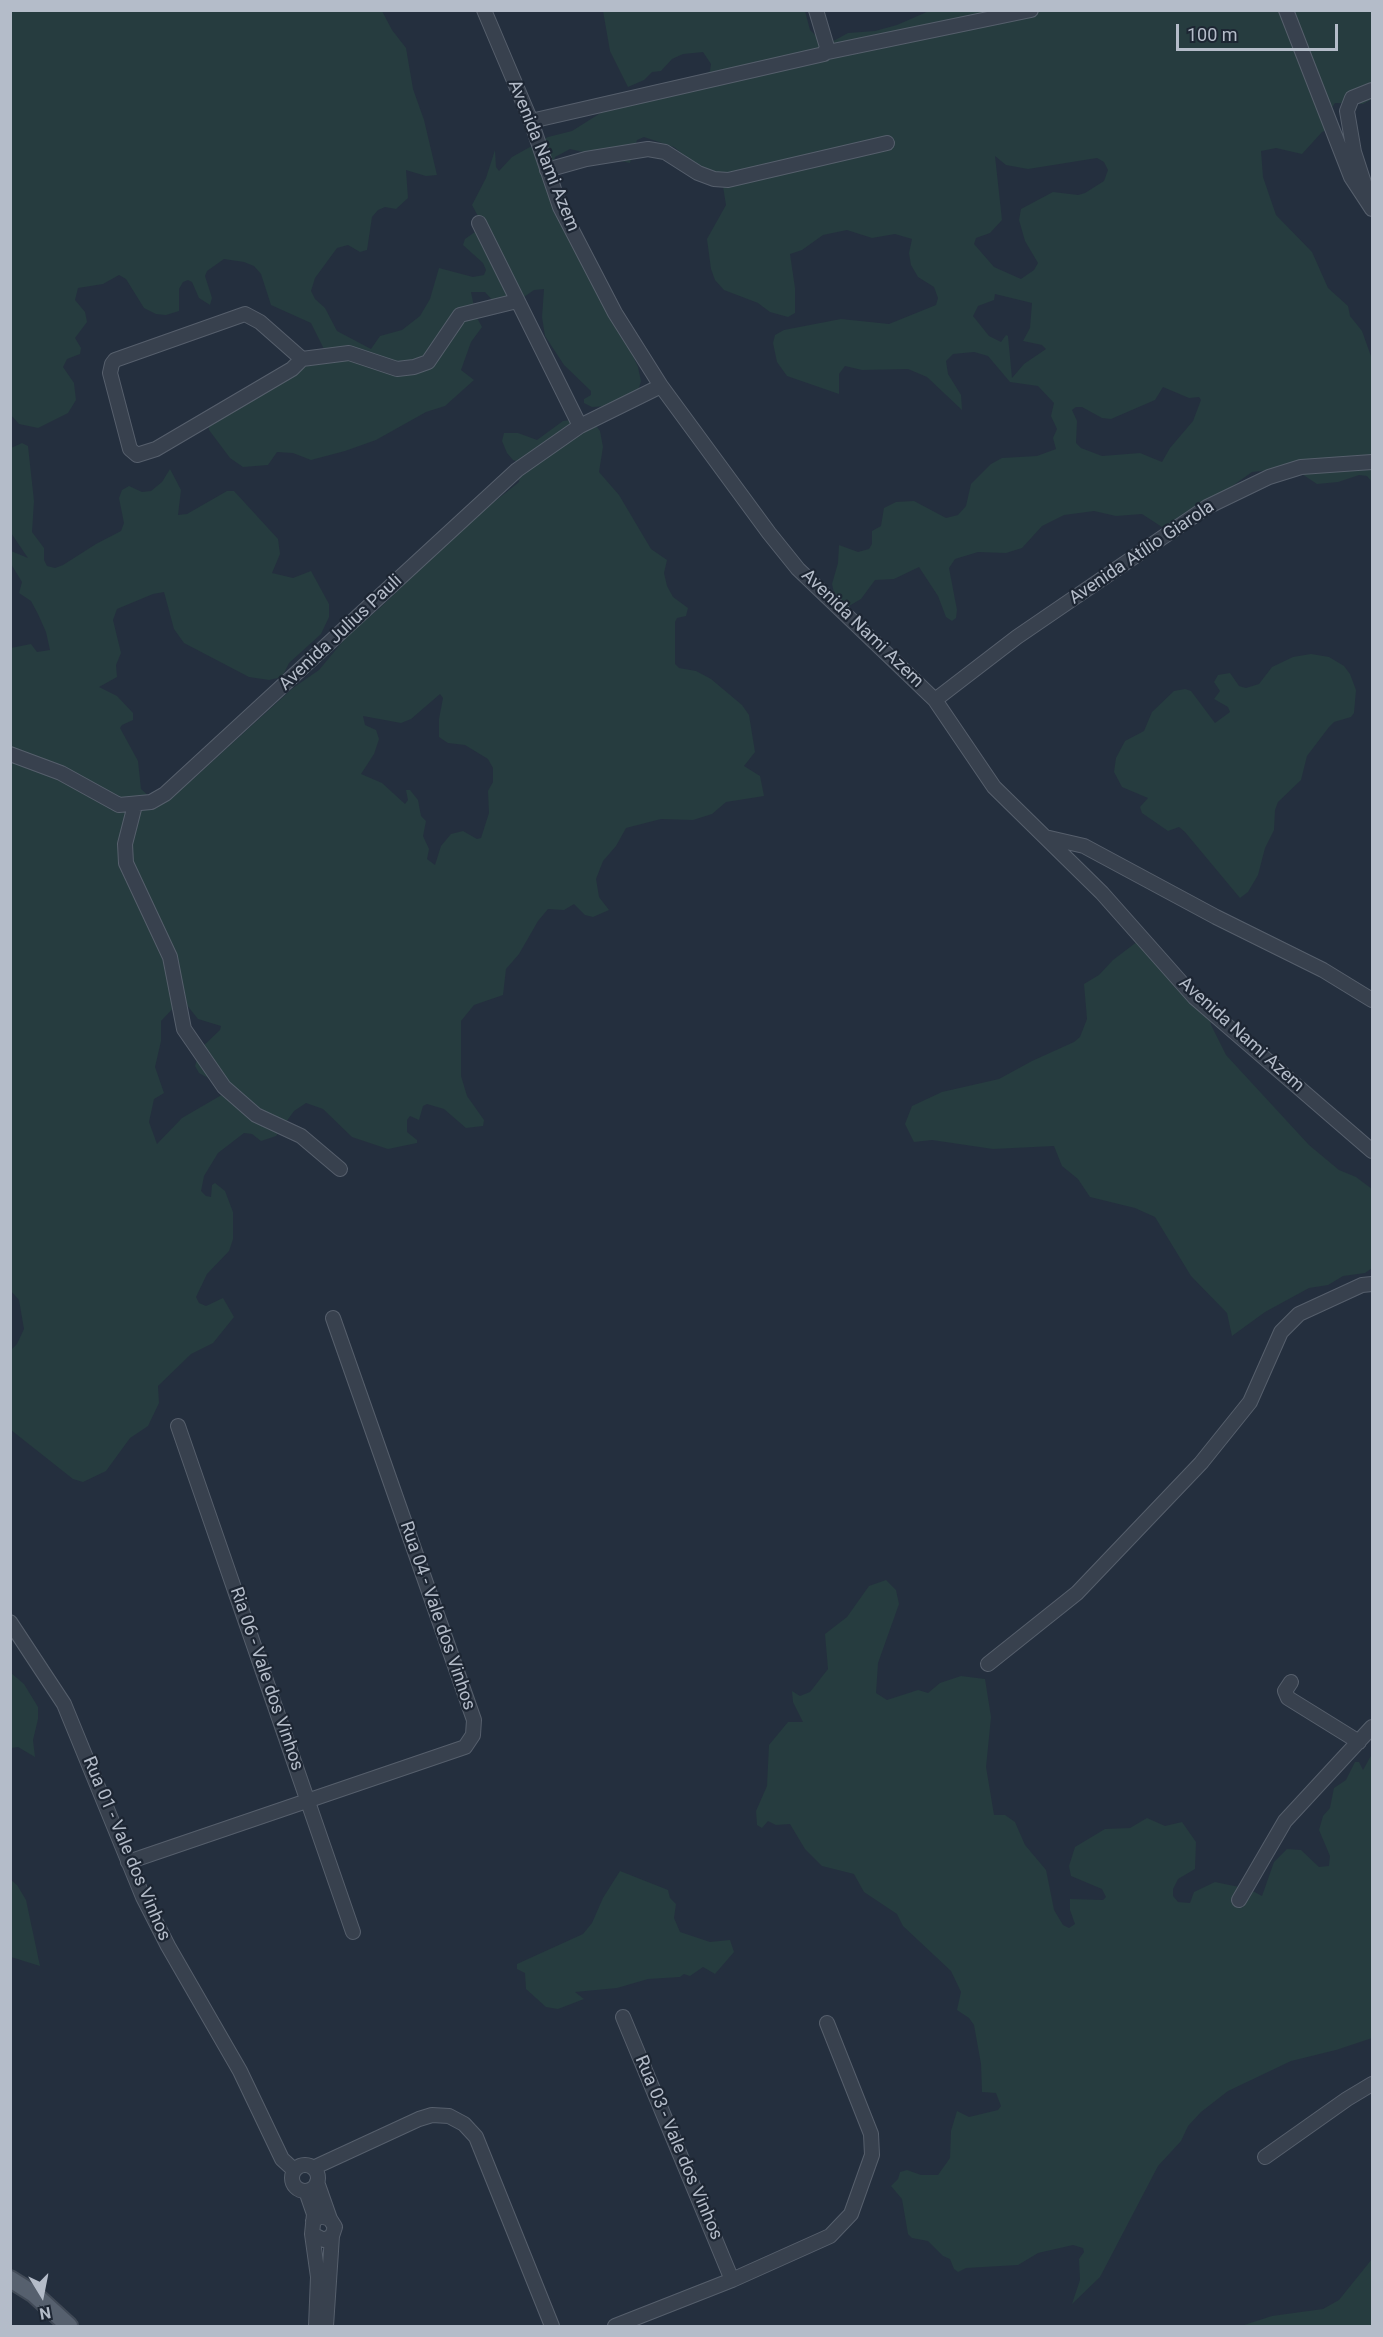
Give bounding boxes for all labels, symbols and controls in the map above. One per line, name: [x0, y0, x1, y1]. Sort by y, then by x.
scale bar: [1179, 12, 1341, 50]
text: 100 m: [1187, 24, 1238, 45]
street label: Avenida Nami Azem: [503, 77, 583, 235]
street label: Avenida Atílio Giarola: [1065, 496, 1219, 610]
street label: Avenida Nami Azem: [796, 565, 928, 693]
street label: Avenida Julius Pauli: [275, 570, 407, 696]
street label: Avenida Nami Azem: [1174, 973, 1308, 1097]
street label: Rua 04 - Vale dos Vinhos: [395, 1519, 479, 1713]
street label: Ria 06 - Vale dos Vinhos: [224, 1584, 308, 1774]
street label: Rua 01 - Vale dos Vinhos: [77, 1754, 175, 1944]
street label: Rua 03 - Vale dos Vinhos: [629, 2053, 727, 2243]
north arrow: [12, 2265, 72, 2325]
text: N: [38, 2303, 52, 2324]

